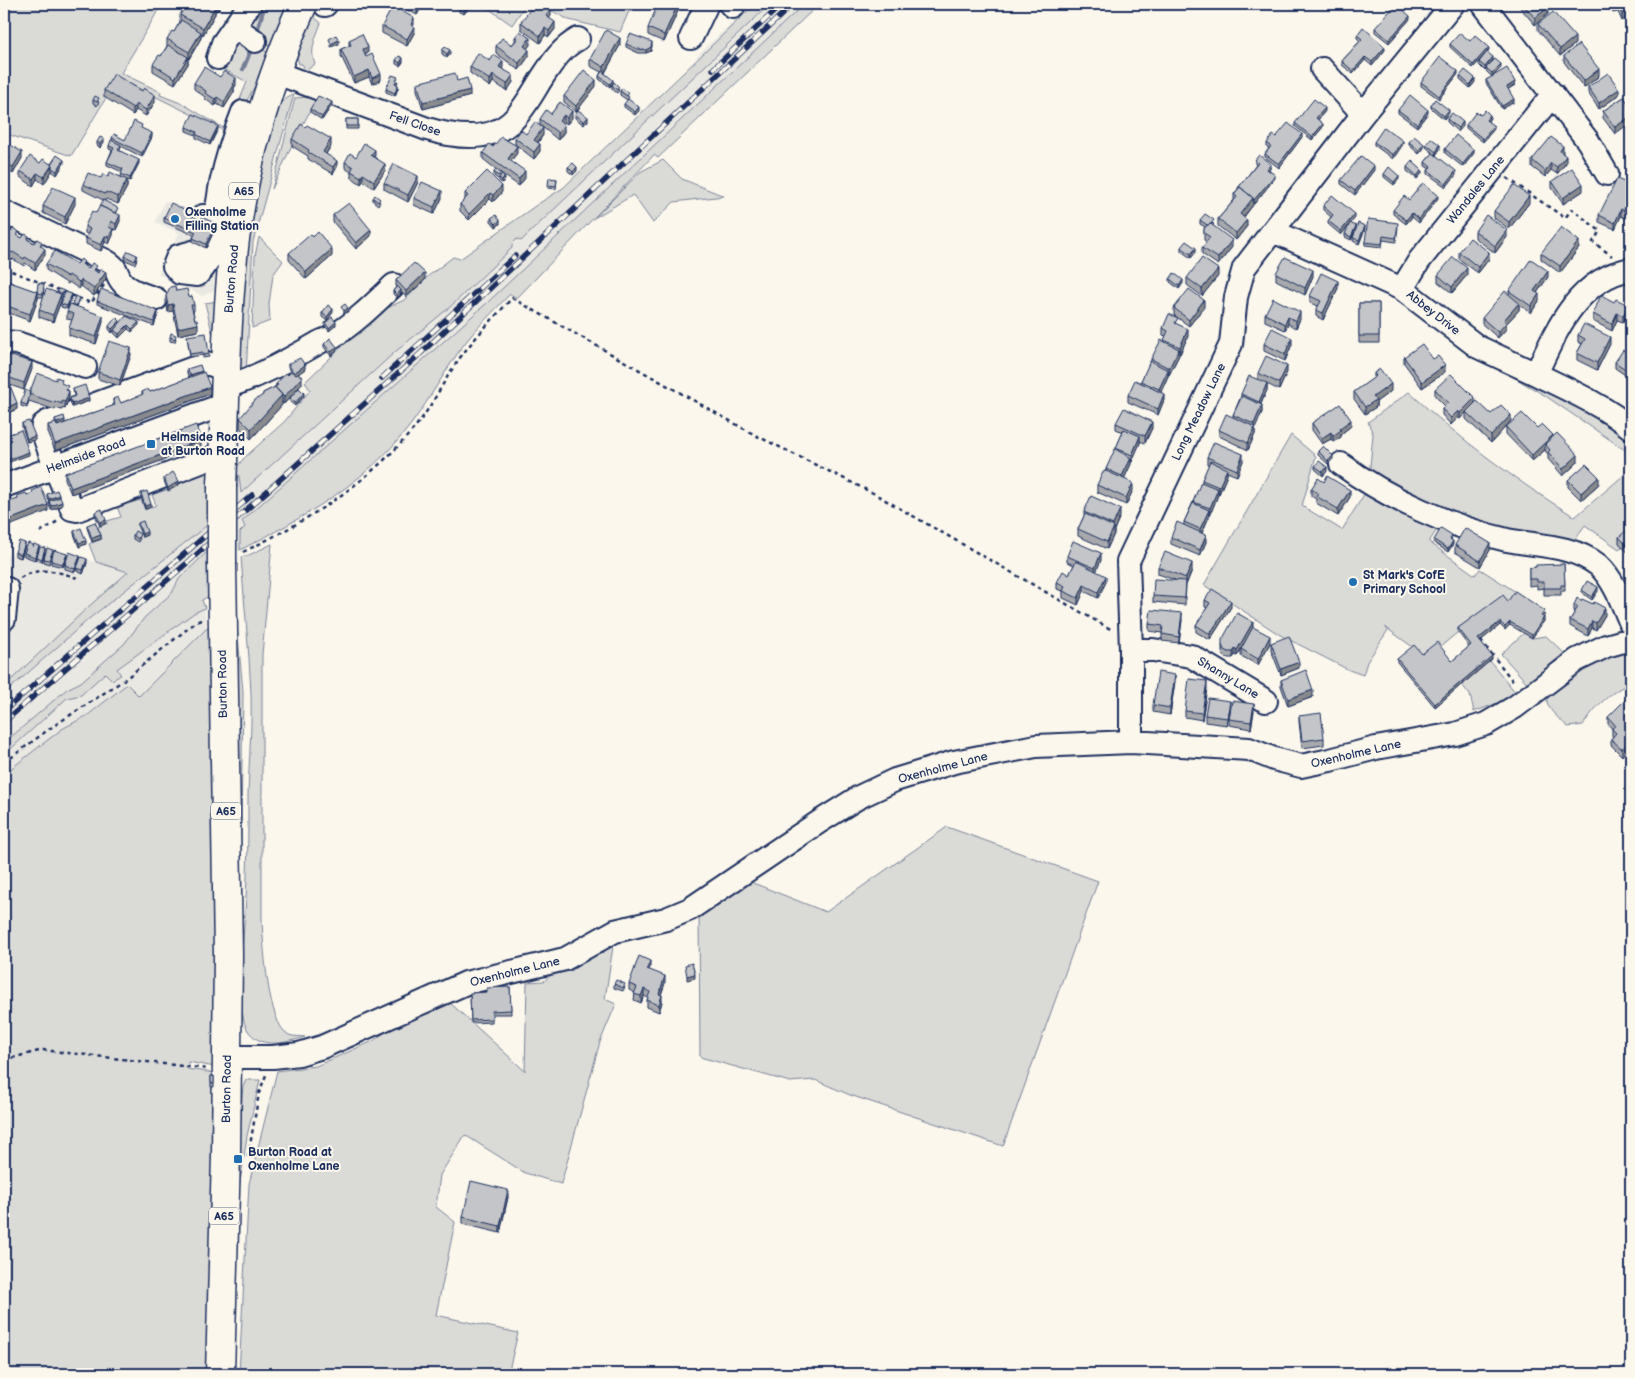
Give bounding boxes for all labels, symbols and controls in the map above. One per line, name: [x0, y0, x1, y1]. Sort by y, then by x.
street label: Fell Close: [387, 108, 443, 140]
street label: Wandales Lane: [1444, 153, 1508, 227]
road number: A65: [229, 182, 259, 200]
place label: Oxenholme Filling Station: [185, 205, 259, 234]
marker: Oxenholme Filling Station: [169, 213, 181, 225]
street label: Burton Road: [222, 244, 242, 314]
street label: Abbey Drive: [1403, 287, 1463, 339]
street label: Long Meadow Lane: [1169, 361, 1229, 463]
place label: Helmside Road at Burton Road: [161, 430, 245, 459]
street label: Helmside Road: [44, 435, 128, 477]
marker: Helmside Road at Burton Road: [145, 438, 157, 450]
place label: St Mark's CofE Primary School: [1363, 568, 1446, 597]
marker: St Mark's CofE Primary School: [1347, 576, 1359, 588]
street label: Burton Road: [215, 649, 231, 718]
street label: Shanny Lane: [1194, 654, 1262, 702]
street label: Oxenholme Lane: [1310, 736, 1402, 772]
street label: Oxenholme Lane: [897, 749, 989, 787]
road number: A65: [211, 802, 241, 819]
street label: Oxenholme Lane: [469, 954, 561, 990]
street label: Burton Road: [219, 1054, 235, 1123]
place label: Burton Road at Oxenholme Lane: [248, 1145, 340, 1174]
marker: Burton Road at Oxenholme Lane: [232, 1153, 244, 1165]
road number: A65: [209, 1208, 239, 1224]

